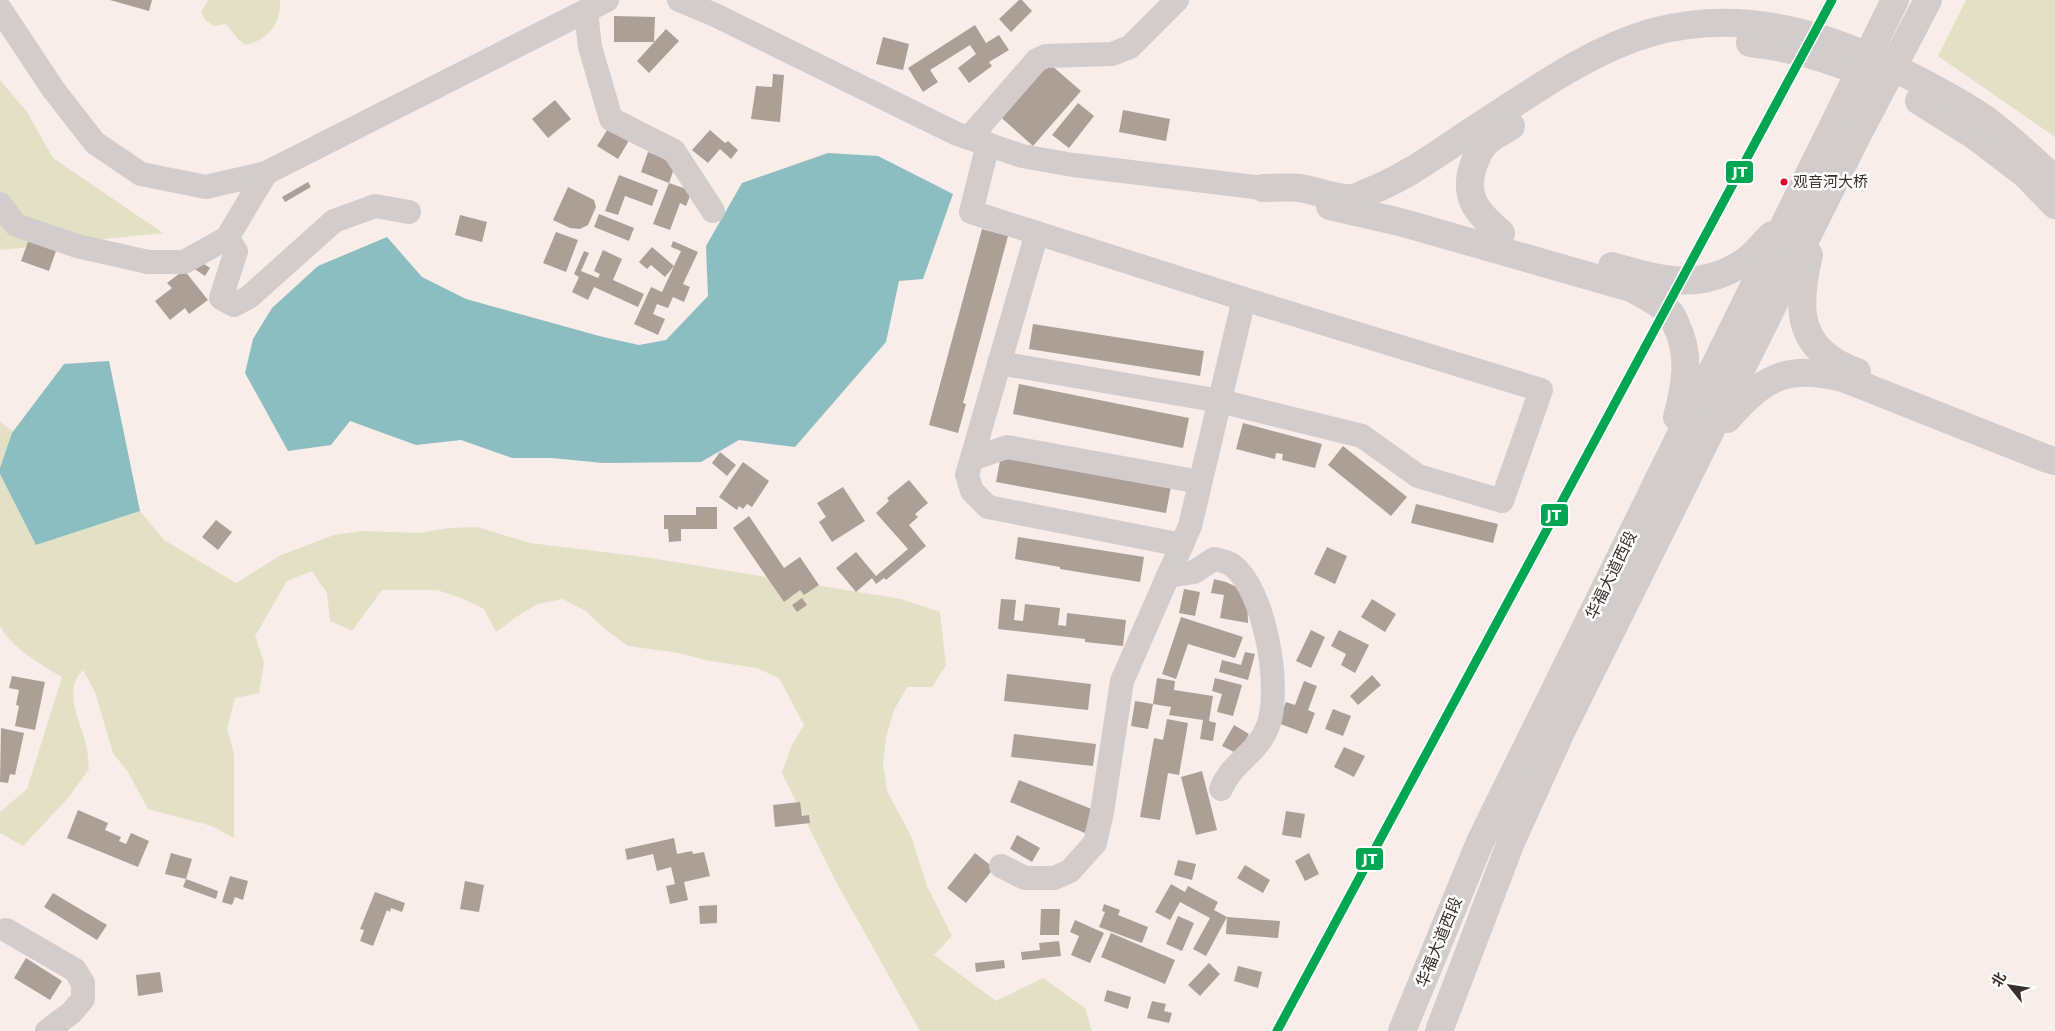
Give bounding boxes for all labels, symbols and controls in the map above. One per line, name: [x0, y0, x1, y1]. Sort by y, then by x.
line badge: JT: [1725, 160, 1754, 184]
text: JT: [1732, 164, 1748, 180]
place label: 观音河大桥: [1793, 173, 1868, 191]
marker: 观音河大桥: [1779, 177, 1789, 187]
line badge: JT: [1540, 503, 1569, 527]
text: JT: [1546, 507, 1562, 523]
street label: 华福大道西段: [1581, 528, 1641, 622]
line badge: JT: [1355, 847, 1384, 871]
text: JT: [1362, 851, 1378, 867]
street label: 华福大道西段: [1412, 894, 1466, 990]
north arrow: [1985, 961, 2035, 1011]
text: 北: [1988, 969, 2009, 990]

